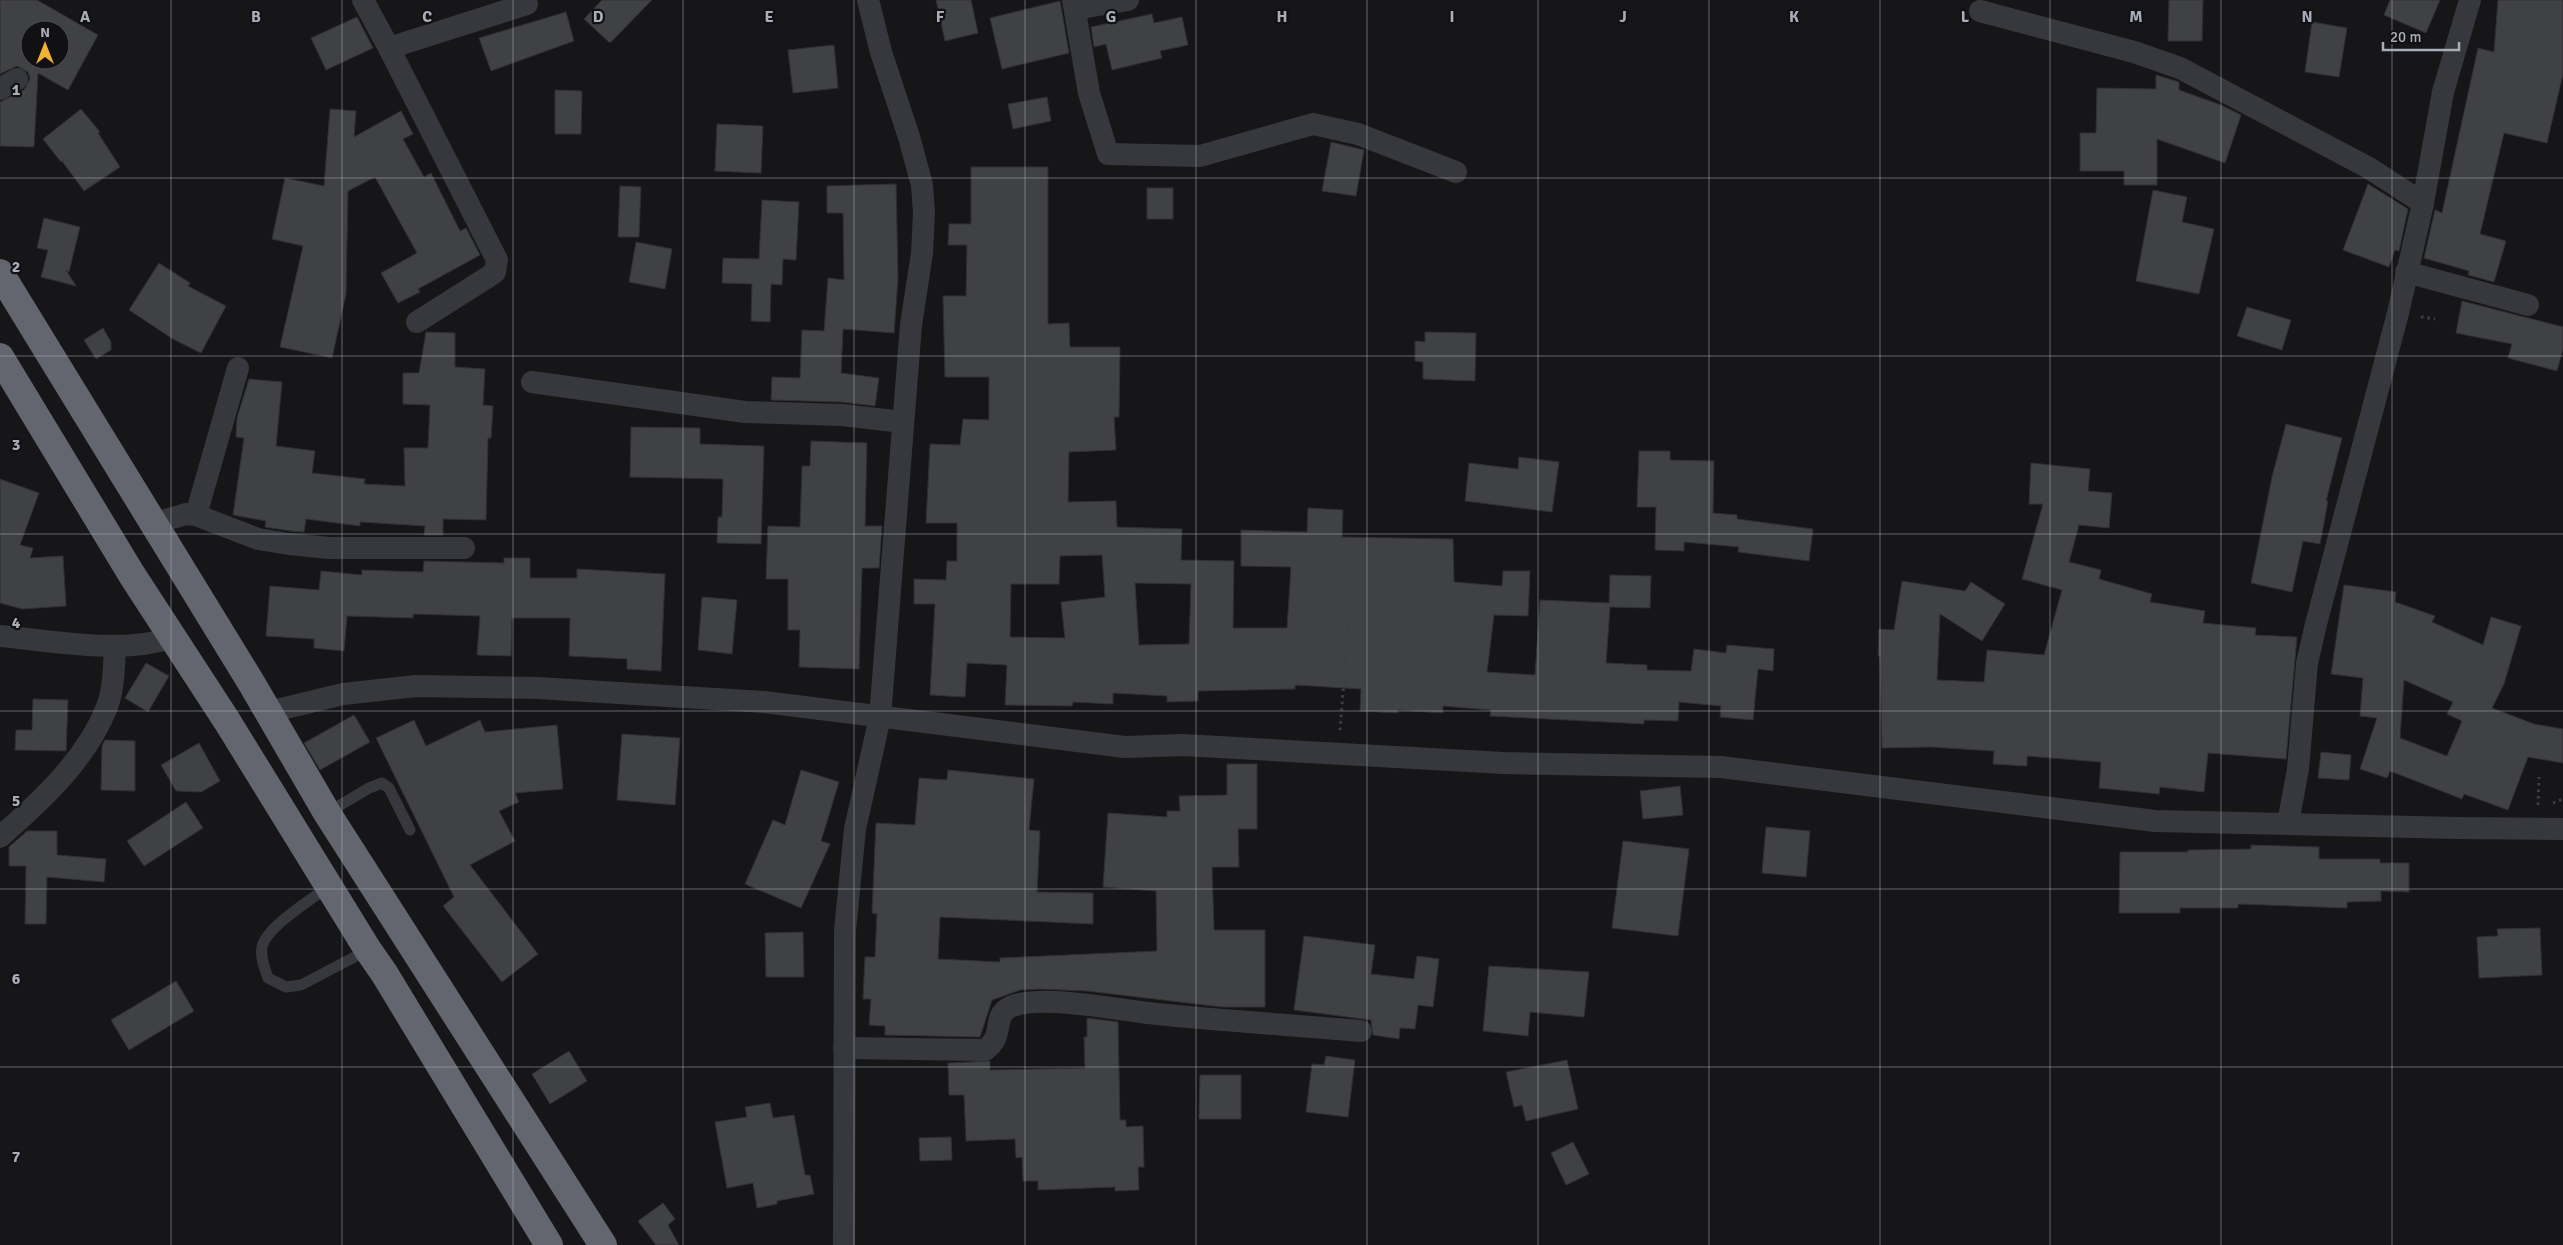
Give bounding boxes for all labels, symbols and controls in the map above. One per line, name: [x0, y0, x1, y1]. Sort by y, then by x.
text: A: [80, 7, 91, 27]
text: B: [251, 7, 261, 27]
text: C: [422, 7, 432, 27]
text: D: [593, 7, 604, 27]
text: E: [764, 7, 774, 27]
text: F: [936, 7, 945, 27]
text: G: [1106, 7, 1116, 27]
text: H: [1277, 7, 1287, 27]
text: I: [1449, 7, 1455, 27]
text: J: [1619, 7, 1627, 27]
text: K: [1789, 7, 1799, 27]
text: L: [1961, 7, 1970, 27]
text: M: [2129, 7, 2143, 27]
text: N: [2301, 7, 2313, 27]
north arrow: [20, 20, 70, 70]
scale bar: [2383, 20, 2459, 52]
text: N: [40, 24, 50, 41]
text: 20 m: [2390, 28, 2421, 46]
text: 1: [12, 80, 21, 100]
text: 2: [12, 257, 20, 277]
text: 3: [12, 435, 20, 455]
text: 4: [12, 613, 21, 633]
text: 5: [12, 791, 20, 811]
text: 6: [12, 969, 21, 989]
text: 7: [12, 1147, 21, 1167]

